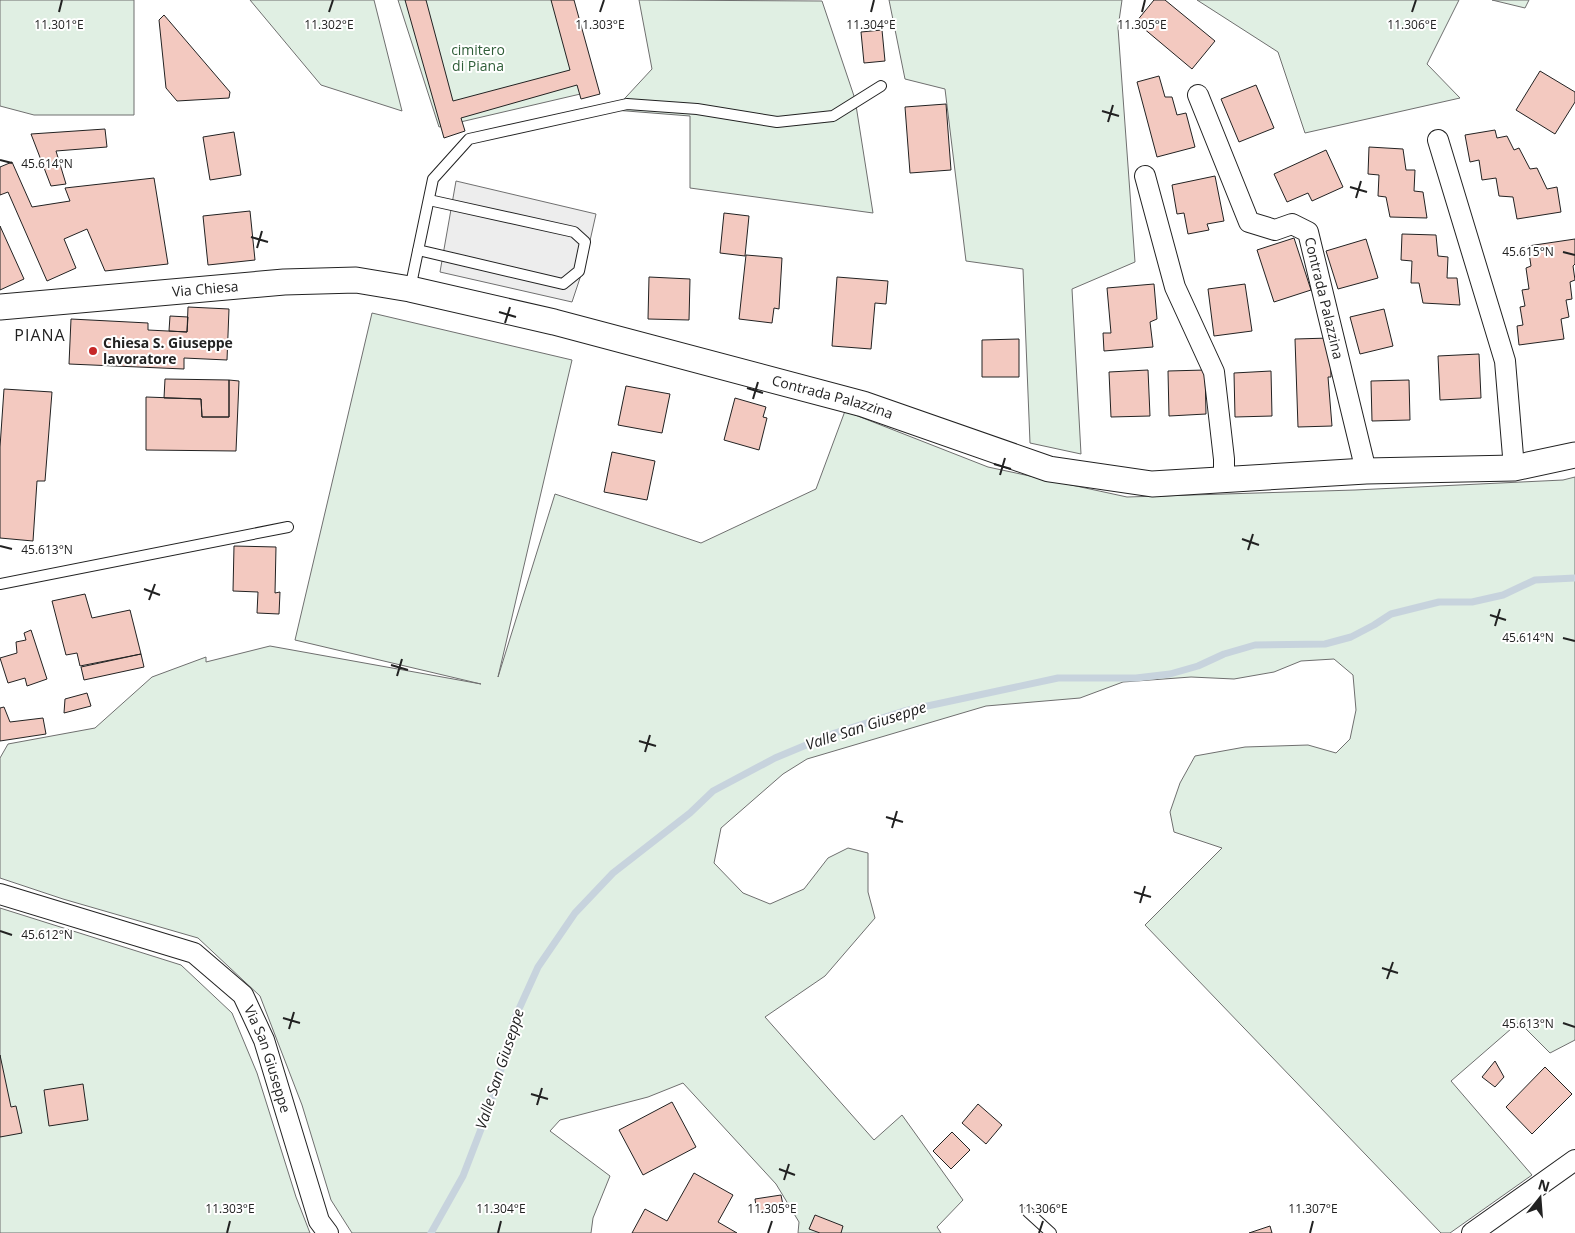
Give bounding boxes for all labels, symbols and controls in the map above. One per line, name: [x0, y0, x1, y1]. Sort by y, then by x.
text: 11.301°E: [34, 16, 84, 33]
text: 11.302°E: [304, 16, 354, 33]
text: 11.303°E: [575, 16, 625, 33]
text: 11.304°E: [846, 16, 896, 33]
text: 11.305°E: [1117, 16, 1167, 33]
text: 11.306°E: [1387, 16, 1437, 33]
park label: cimitero di Piana: [451, 40, 505, 75]
text: 45.614°N: [21, 155, 73, 172]
street label: Contrada Palazzina: [1301, 235, 1348, 361]
text: 45.615°N: [1502, 243, 1554, 260]
street label: Via Chiesa: [171, 276, 239, 301]
district label: PIANA: [14, 324, 66, 346]
place label: Chiesa S. Giuseppe lavoratore: [103, 333, 233, 368]
marker: Chiesa S. Giuseppe lavoratore: [87, 345, 99, 357]
street label: Contrada Palazzina: [770, 370, 896, 423]
text: 45.613°N: [21, 541, 73, 558]
text: 45.614°N: [1502, 629, 1554, 646]
water label: Valle San Giuseppe: [803, 696, 929, 754]
text: 45.612°N: [21, 926, 73, 943]
street label: Via San Giuseppe: [240, 1002, 296, 1115]
water label: Valle San Giuseppe: [470, 1005, 528, 1132]
text: 45.613°N: [1502, 1015, 1554, 1032]
north arrow: [1515, 1173, 1565, 1223]
text: N: [1536, 1174, 1552, 1196]
text: 11.303°E: [205, 1200, 255, 1217]
text: 11.304°E: [476, 1200, 526, 1217]
text: 11.305°E: [747, 1200, 797, 1217]
text: 11.306°E: [1018, 1200, 1068, 1217]
text: 11.307°E: [1288, 1200, 1338, 1217]

